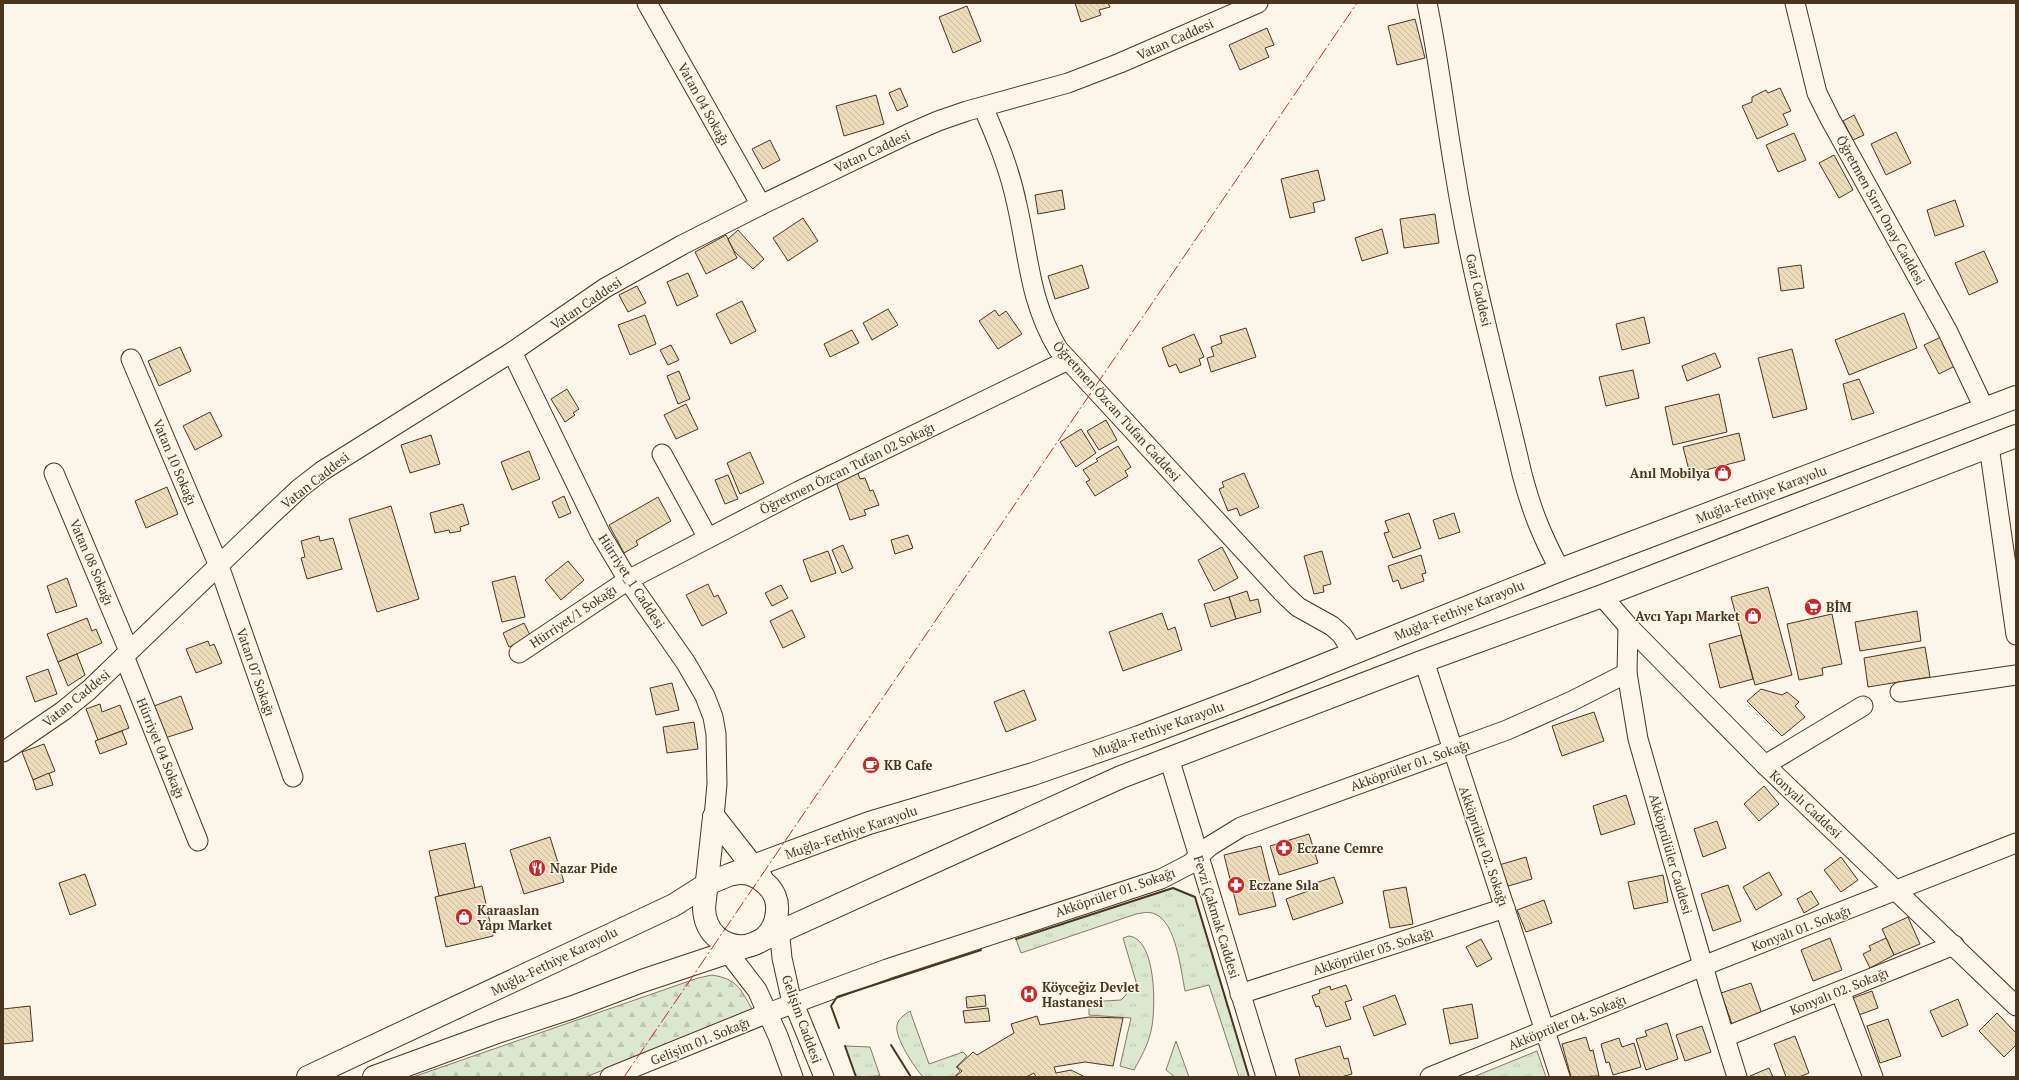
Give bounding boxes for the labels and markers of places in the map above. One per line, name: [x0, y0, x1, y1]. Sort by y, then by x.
shop icon: Anıl Mobilya: [1713, 463, 1733, 483]
place label: Anıl Mobilya: [1630, 464, 1711, 482]
supermarket icon: BİM: [1803, 597, 1823, 617]
place label: BİM: [1826, 598, 1851, 616]
shop icon: Avcı Yapı Market: [1743, 606, 1763, 626]
place label: Avcı Yapı Market: [1635, 607, 1741, 625]
cafe icon: KB Cafe: [861, 755, 881, 775]
place label: KB Cafe: [884, 756, 933, 774]
pharmacy icon: Eczane Cemre: [1274, 838, 1294, 858]
place label: Eczane Cemre: [1297, 839, 1384, 857]
restaurant icon: Nazar Pide: [527, 858, 547, 878]
place label: Nazar Pide: [550, 859, 618, 877]
pharmacy icon: Eczane Sıla: [1226, 875, 1246, 895]
place label: Eczane Sıla: [1249, 876, 1320, 894]
place label: Karaaslan Yapı Market: [477, 901, 553, 934]
shop icon: Karaaslan Yapı Market: [454, 907, 474, 927]
place label: Köyceğiz Devlet Hastanesi: [1042, 978, 1140, 1011]
hospital icon: Köyceğiz Devlet Hastanesi: [1019, 984, 1039, 1004]

